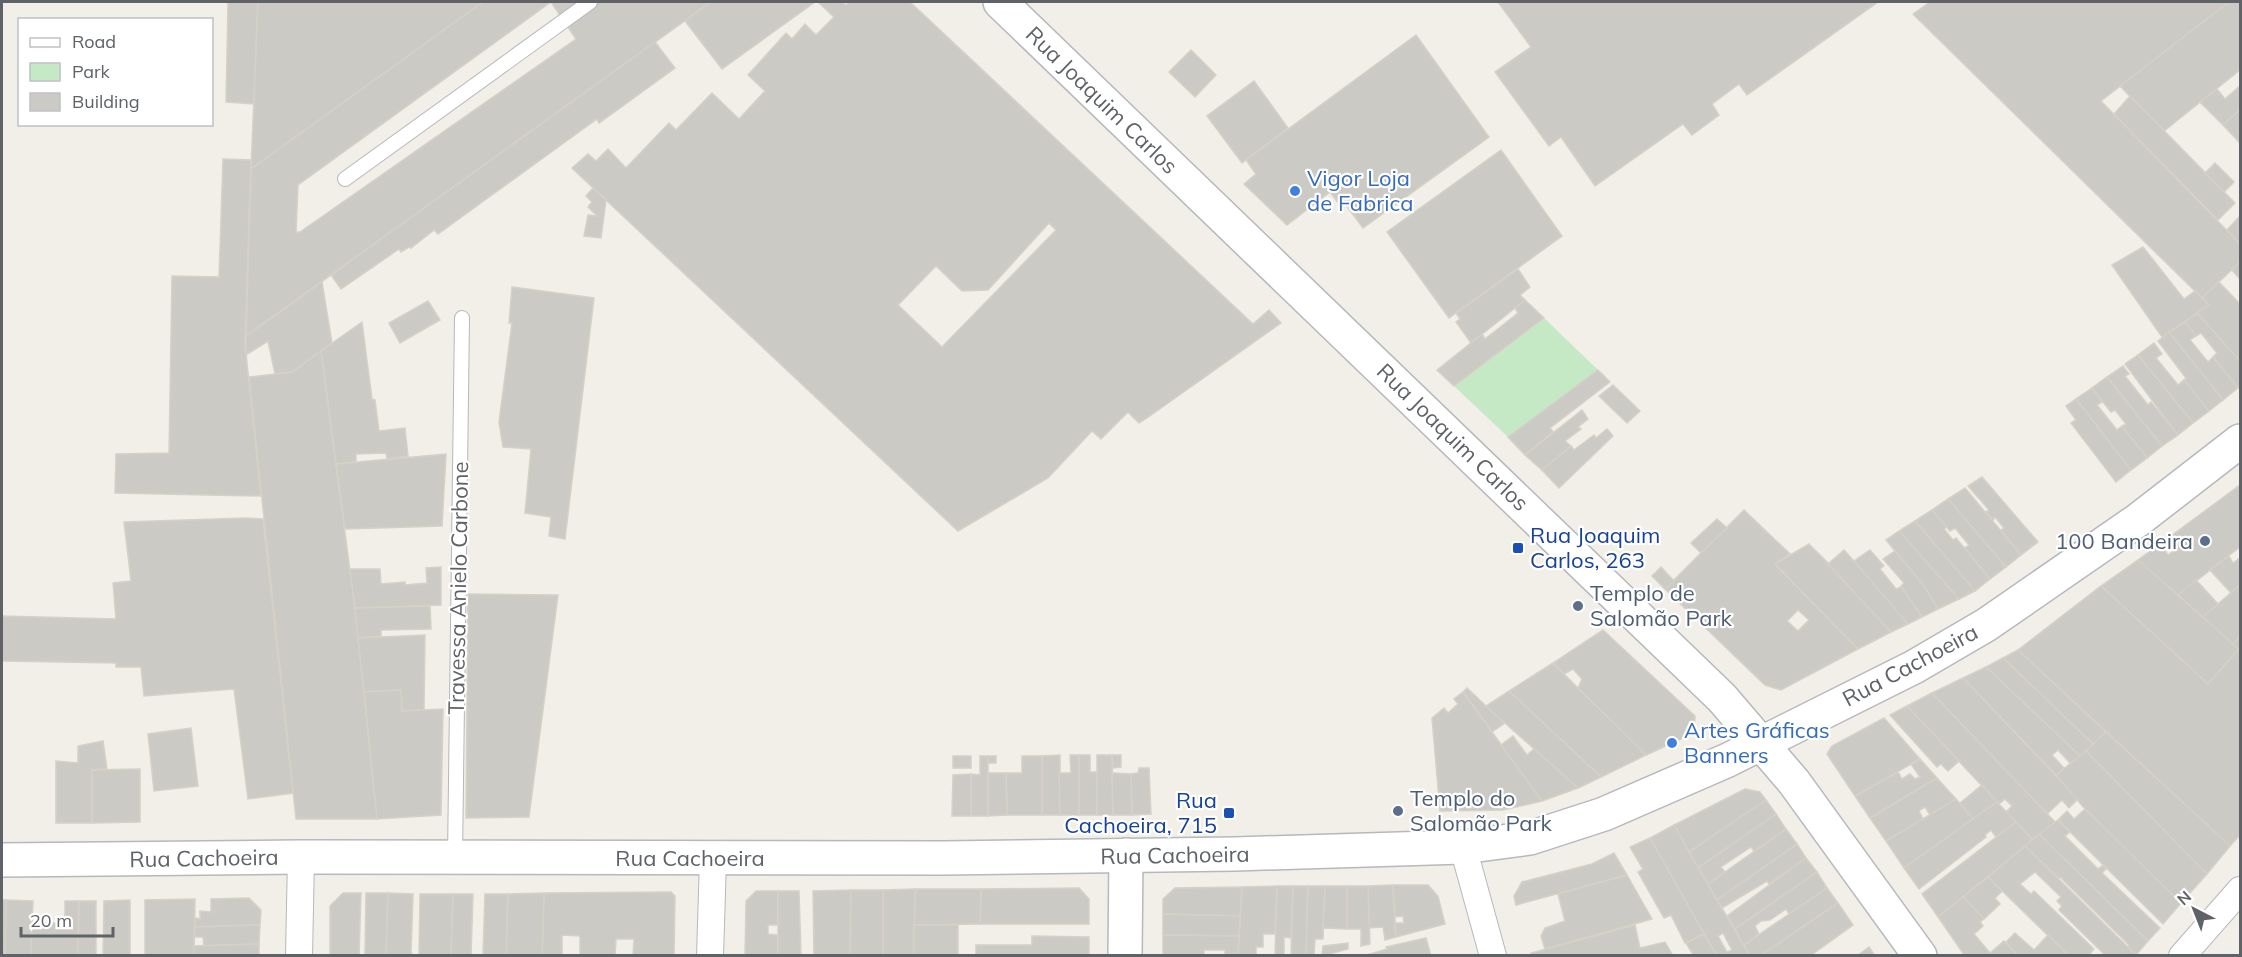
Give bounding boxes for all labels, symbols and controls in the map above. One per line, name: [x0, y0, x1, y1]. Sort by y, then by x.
legend: [18, 18, 213, 126]
street label: Rua Joaquim Carlos: [1020, 20, 1184, 180]
text: Road: [72, 30, 116, 53]
text: Park: [72, 60, 111, 83]
text: Building: [72, 90, 140, 113]
place label: Vigor Loja de Fabrica: [1307, 164, 1413, 217]
marker: Vigor Loja de Fabrica: [1288, 184, 1302, 198]
street label: Rua Joaquim Carlos: [1371, 357, 1535, 517]
street label: Travessa Anielo Carbone: [442, 461, 474, 715]
place label: Rua Joaquim Carlos, 263: [1530, 521, 1660, 574]
place label: 100 Bandeira: [2055, 527, 2193, 555]
marker: 100 Bandeira: [2198, 534, 2212, 548]
marker: Rua Joaquim Carlos, 263: [1511, 541, 1525, 555]
place label: Templo de Salomão Park: [1590, 579, 1733, 632]
marker: Templo de Salomão Park: [1571, 599, 1585, 613]
street label: Rua Cachoeira: [1837, 618, 1983, 712]
place label: Artes Gráficas Banners: [1684, 716, 1830, 769]
marker: Artes Gráficas Banners: [1665, 736, 1679, 750]
place label: Templo do Salomão Park: [1410, 784, 1553, 837]
place label: Rua Cachoeira, 715: [1064, 786, 1217, 839]
marker: Templo do Salomão Park: [1391, 804, 1405, 818]
marker: Rua Cachoeira, 715: [1222, 806, 1236, 820]
street label: Rua Cachoeira: [1100, 840, 1250, 870]
street label: Rua Cachoeira: [129, 843, 279, 873]
street label: Rua Cachoeira: [615, 844, 765, 872]
north arrow: [2164, 879, 2224, 939]
text: N: [2173, 886, 2195, 909]
scale bar: [21, 900, 112, 938]
text: 20 m: [30, 909, 72, 932]

